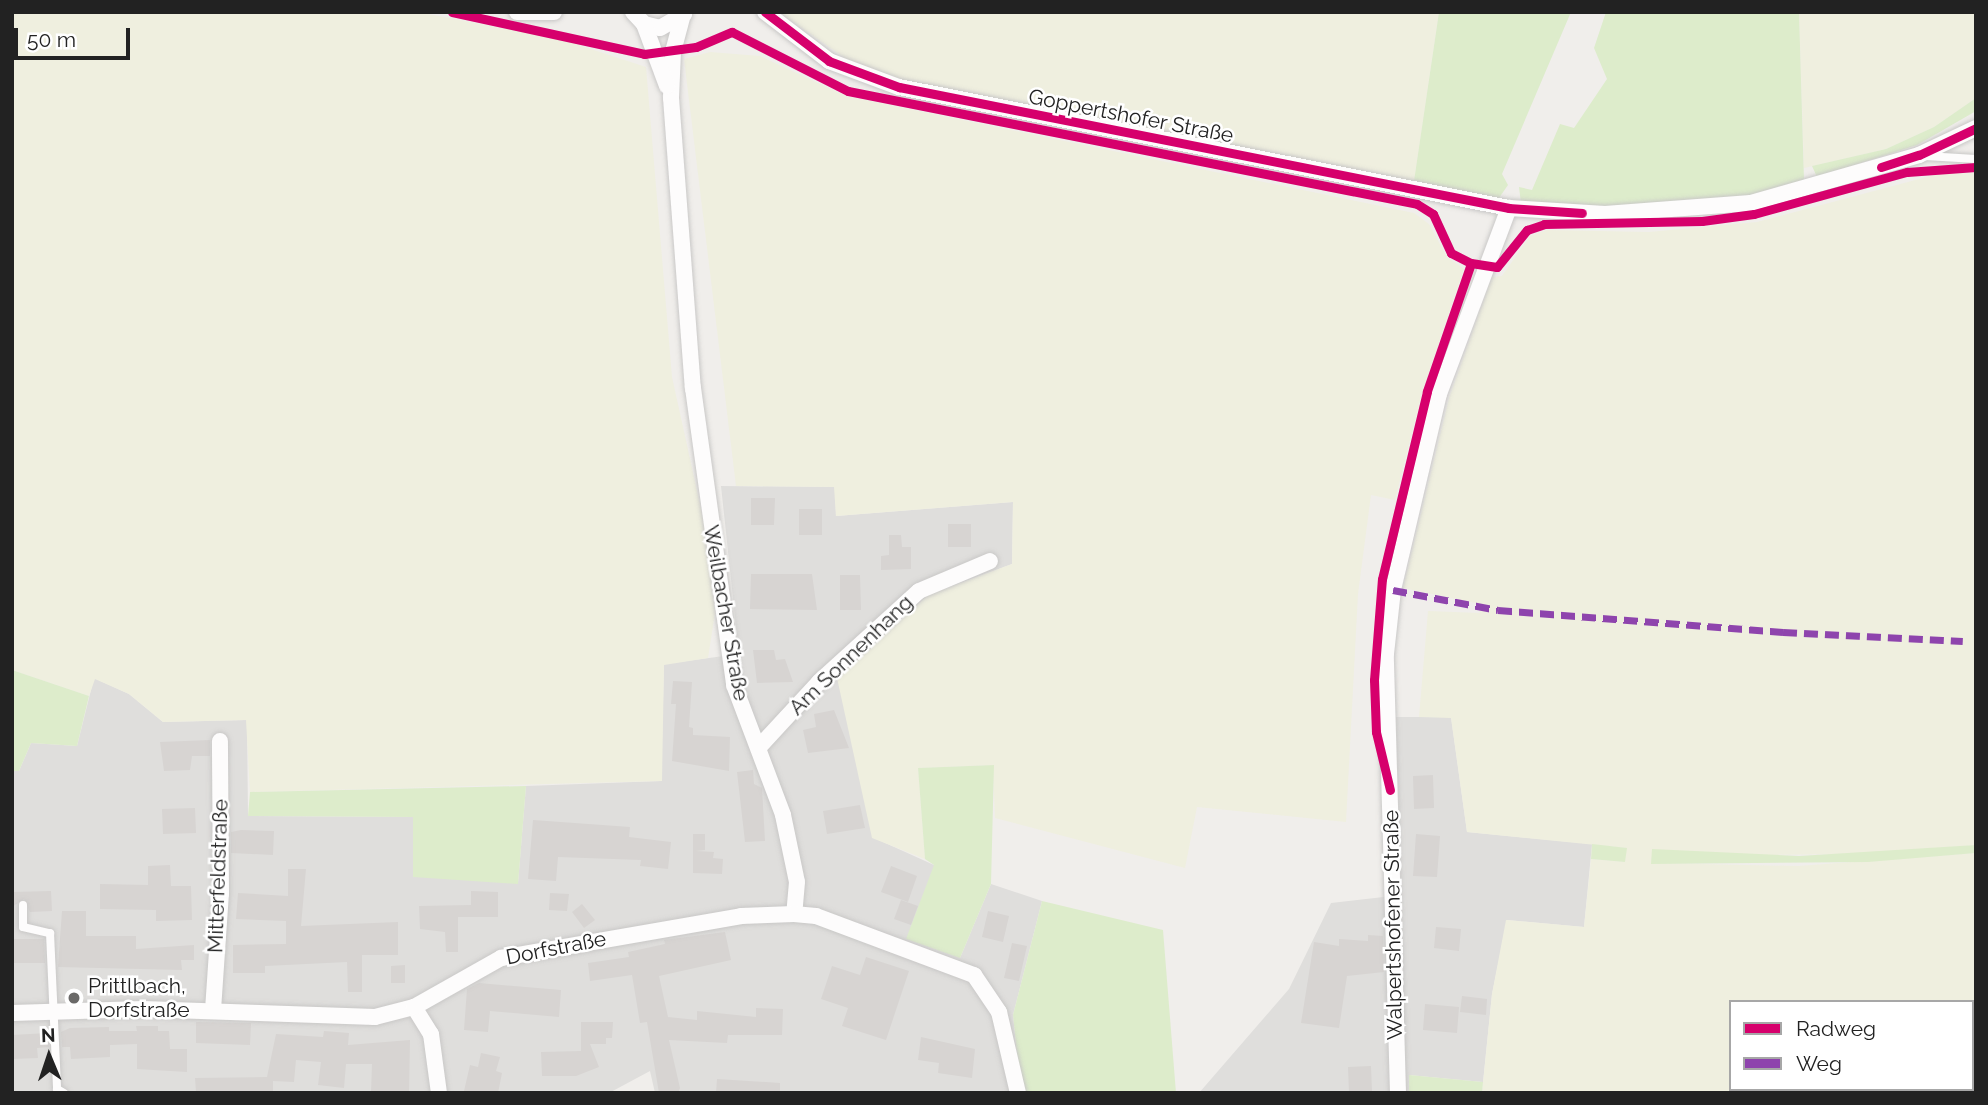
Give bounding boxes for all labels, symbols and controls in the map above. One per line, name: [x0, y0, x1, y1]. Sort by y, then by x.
scale bar: [18, 14, 133, 58]
text: 50 m: [27, 27, 76, 52]
street label: Goppertshofer Straße: [1026, 84, 1236, 148]
street label: Weilbacher Straße: [698, 523, 754, 703]
street label: Am Sonnenhang: [784, 590, 918, 720]
street label: Mitterfeldstraße: [203, 799, 233, 953]
street label: Walpertshofener Straße: [1378, 809, 1408, 1041]
street label: Dorfstraße: [504, 926, 608, 970]
place label: Prittlbach, Dorfstraße: [88, 973, 190, 1023]
marker: Prittlbach, Dorfstraße: [66, 990, 82, 1006]
legend: [1729, 1000, 1974, 1091]
text: Radweg: [1796, 1016, 1876, 1041]
north arrow: [14, 1021, 84, 1091]
text: N: [41, 1024, 56, 1046]
text: Weg: [1796, 1051, 1842, 1076]

